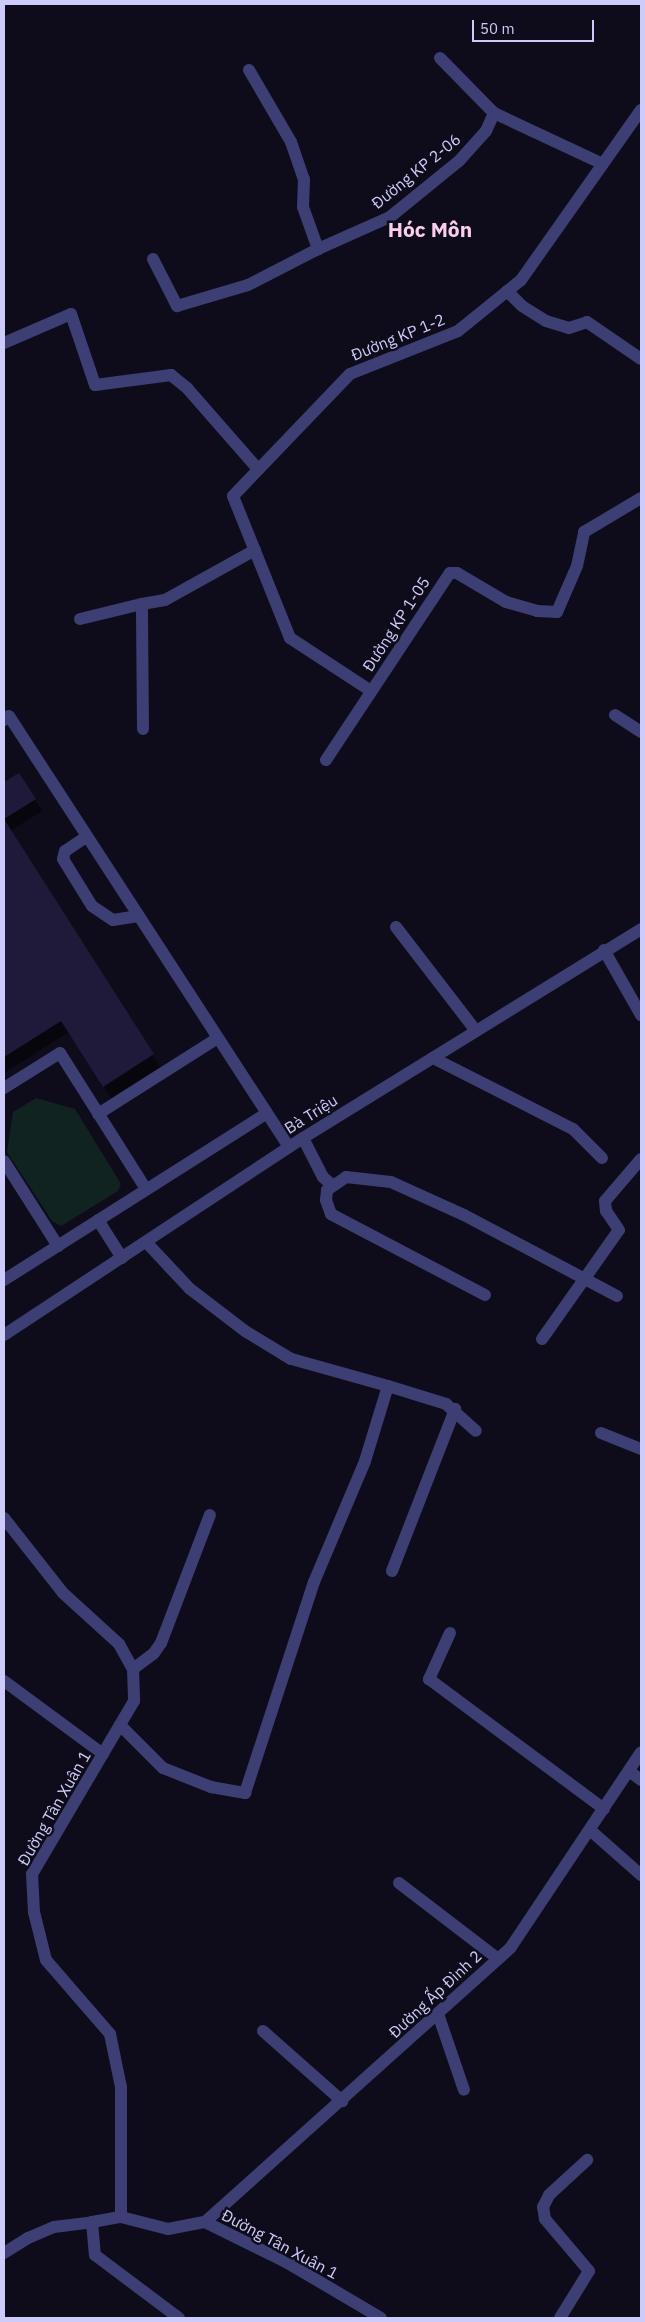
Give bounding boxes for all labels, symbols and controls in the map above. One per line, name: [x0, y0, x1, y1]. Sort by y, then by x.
scale bar: [475, 10, 598, 42]
text: 50 m: [480, 19, 515, 38]
street label: Đường KP 2-06: [368, 129, 464, 213]
district label: Hóc Môn: [388, 216, 472, 242]
street label: Đường KP 1-2: [348, 309, 448, 365]
street label: Đường KP 1-05: [358, 573, 434, 675]
street label: Bà Triệu: [281, 1090, 341, 1138]
street label: Đường Tân Xuân 1: [13, 1747, 95, 1869]
street label: Đường Ấp Đình 2: [385, 1946, 485, 2042]
street label: Đường Tân Xuân 1: [218, 2205, 342, 2283]

